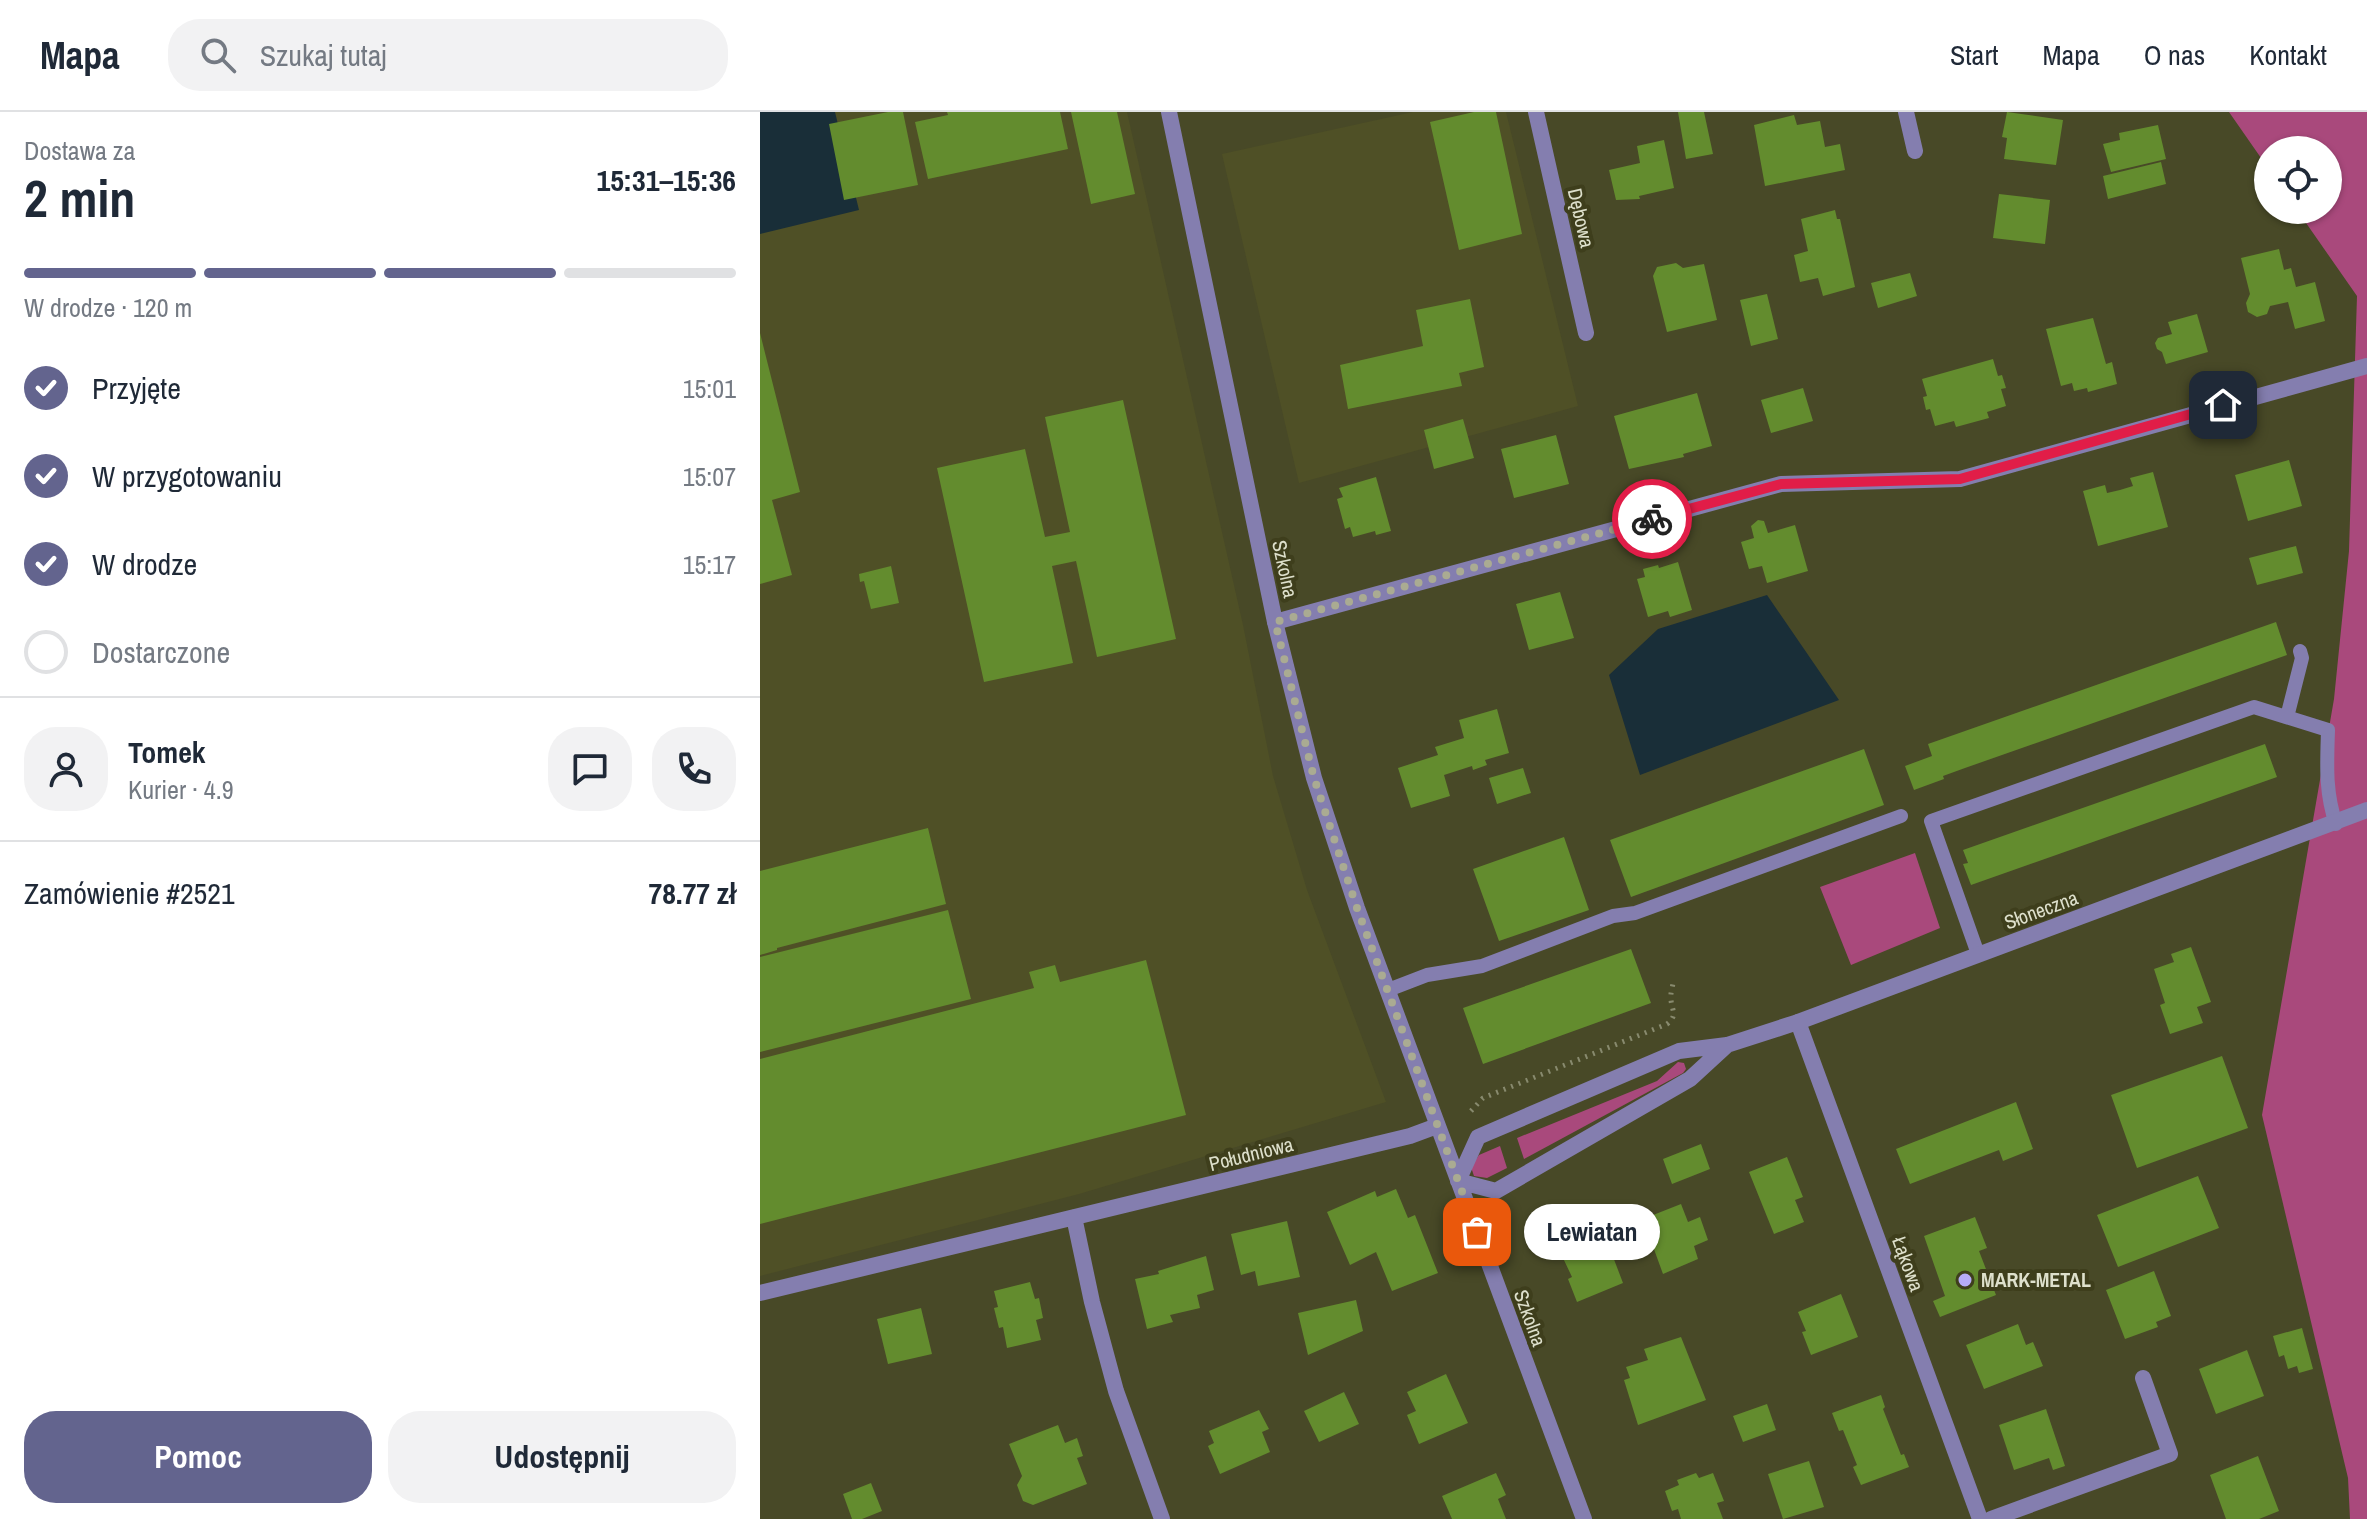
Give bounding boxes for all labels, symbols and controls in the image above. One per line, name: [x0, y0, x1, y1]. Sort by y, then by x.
search box: [168, 19, 728, 91]
text: Mapa: [40, 30, 120, 81]
icon: search: [196, 33, 240, 77]
text: Szukaj tutaj: [260, 35, 387, 75]
text: Start: [1950, 36, 1998, 74]
text: Mapa: [2042, 36, 2100, 74]
text: O nas: [2144, 36, 2205, 74]
text: Kontakt: [2249, 36, 2327, 74]
text: Dostawa za: [24, 133, 135, 168]
map controls: [2254, 136, 2342, 224]
button: locate: [2254, 136, 2342, 224]
text: 15:31–15:36: [597, 160, 736, 200]
text: 2 min: [24, 163, 135, 233]
street label: Dębowa: [1562, 186, 1601, 250]
text: W drodze · 120 m: [24, 290, 192, 325]
icon: check: [24, 366, 68, 410]
text: Przyjęte: [92, 368, 181, 408]
text: 15:01: [683, 371, 736, 406]
pin: [2189, 371, 2257, 439]
icon: home: [2201, 383, 2245, 427]
icon: check: [24, 454, 68, 498]
text: W przygotowaniu: [92, 456, 282, 496]
text: 15:07: [683, 459, 736, 494]
courier: [1612, 479, 1692, 559]
icon: bike: [1630, 497, 1674, 541]
street label: Szkolna: [1266, 538, 1305, 600]
icon: check: [24, 542, 68, 586]
text: W drodze: [92, 544, 197, 584]
text: 15:17: [683, 547, 736, 582]
text: Dostarczone: [92, 632, 230, 672]
button: person: [24, 727, 108, 811]
button: chat: [548, 727, 632, 811]
button: phone: [652, 727, 736, 811]
text: Tomek: [128, 732, 206, 772]
text: Kurier · 4.9: [128, 772, 233, 807]
text: Zamówienie #2521: [24, 873, 235, 913]
text: 78.77 zł: [648, 873, 736, 913]
street label: Słoneczna: [2000, 884, 2081, 935]
street label: Południowa: [1206, 1130, 1296, 1177]
pin: [1443, 1198, 1511, 1266]
callout: Lewiatan: [1525, 1204, 1661, 1260]
icon: bag: [1455, 1210, 1499, 1254]
text: Lewiatan: [1546, 1214, 1638, 1249]
street label: Łąkowa: [1886, 1233, 1931, 1295]
place label: MARK-METAL: [1981, 1266, 2091, 1293]
marker: MARK-METAL: [1956, 1271, 1974, 1289]
street label: Szkolna: [1508, 1286, 1553, 1350]
button: Pomoc: [24, 1411, 372, 1503]
button: Udostępnij: [388, 1411, 736, 1503]

